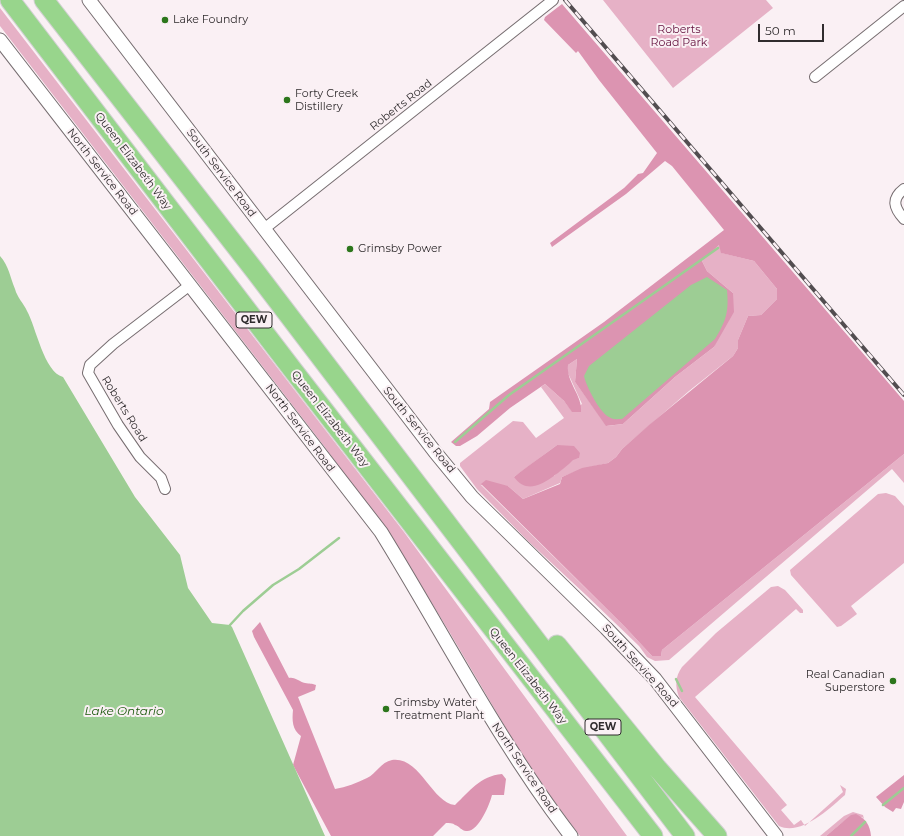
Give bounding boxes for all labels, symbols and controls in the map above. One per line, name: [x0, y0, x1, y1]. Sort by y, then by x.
place label: Lake Foundry: [173, 13, 248, 27]
marker: Lake Foundry: [160, 15, 170, 25]
scale bar: [760, 16, 826, 42]
park label: Roberts Road Park: [651, 23, 707, 49]
text: 50 m: [765, 23, 796, 38]
street label: Roberts Road: [367, 77, 435, 133]
place label: Forty Creek Distillery: [295, 87, 358, 113]
marker: Forty Creek Distillery: [282, 95, 292, 105]
street label: Queen Elizabeth Way: [92, 110, 174, 212]
street label: North Service Road: [64, 126, 140, 218]
street label: South Service Road: [183, 126, 259, 220]
place label: Grimsby Power: [358, 242, 442, 256]
marker: Grimsby Power: [345, 244, 355, 254]
road number: QEW: [236, 312, 272, 328]
street label: Queen Elizabeth Way: [288, 368, 372, 470]
street label: Roberts Road: [99, 374, 149, 444]
street label: North Service Road: [263, 382, 337, 474]
street label: South Service Road: [380, 384, 458, 476]
street label: South Service Road: [599, 622, 681, 710]
street label: Queen Elizabeth Way: [486, 625, 570, 727]
place label: Real Canadian Superstore: [806, 668, 885, 694]
marker: Real Canadian Superstore: [888, 676, 898, 686]
place label: Grimsby Water Treatment Plant: [394, 696, 484, 722]
water label: Lake Ontario: [85, 704, 163, 718]
marker: Grimsby Water Treatment Plant: [381, 704, 391, 714]
road number: QEW: [585, 719, 621, 735]
street label: North Service Road: [489, 720, 559, 816]

